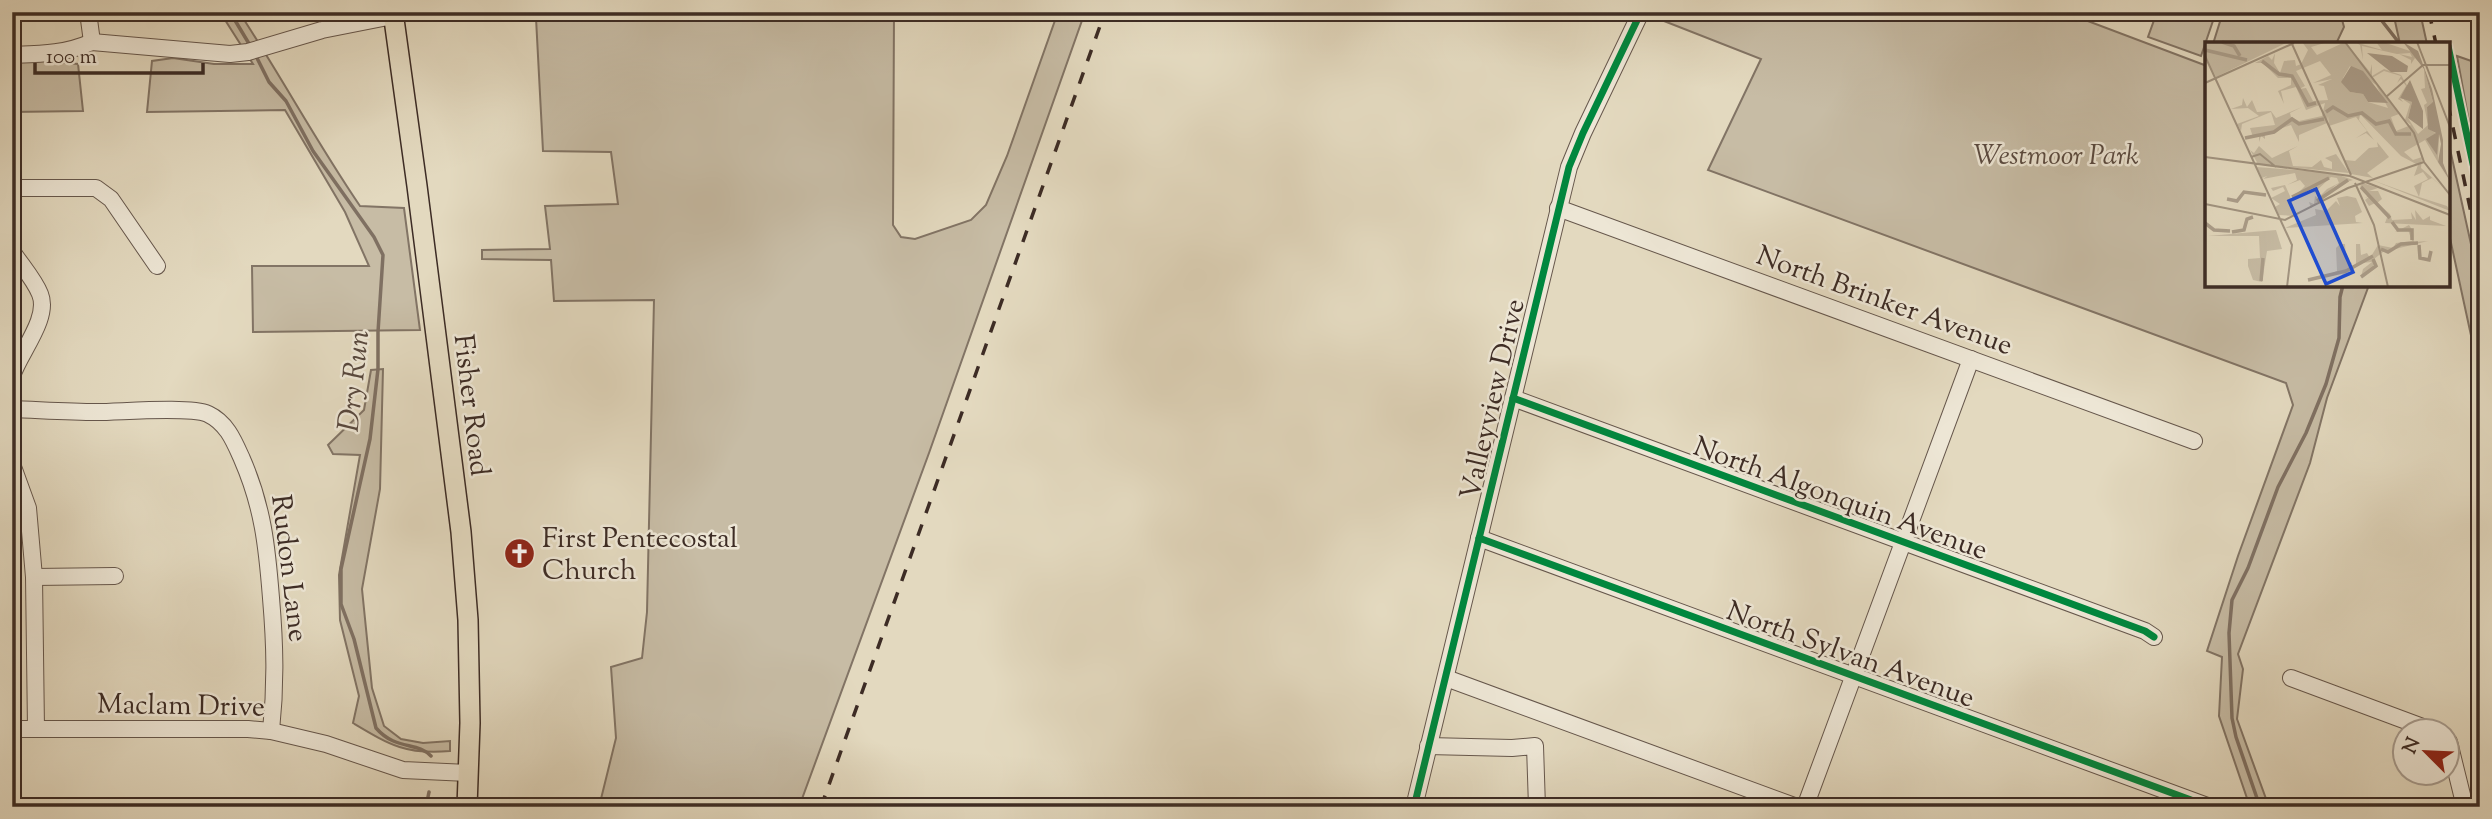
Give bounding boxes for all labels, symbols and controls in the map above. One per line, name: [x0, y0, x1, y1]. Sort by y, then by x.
scale bar: [35, 32, 203, 76]
inset map: [2205, 42, 2450, 287]
text: 100 m: [46, 43, 97, 73]
park label: Westmoor Park: [1973, 137, 2139, 177]
street label: North Brinker Avenue: [1750, 237, 2018, 367]
street label: Valleyview Drive: [1451, 295, 1536, 504]
water label: Dry Run: [329, 328, 382, 434]
street label: Fisher Road: [441, 332, 499, 479]
street label: North Algonquin Avenue: [1687, 428, 1993, 572]
street label: Rudon Lane: [259, 493, 317, 644]
place label: First Pentecostal Church: [542, 520, 738, 592]
church icon: First Pentecostal Church: [502, 536, 536, 570]
street label: North Sylvan Avenue: [1720, 592, 1980, 719]
street label: Maclam Drive: [97, 686, 265, 728]
north arrow: [2390, 718, 2460, 788]
text: N: [2397, 734, 2428, 759]

